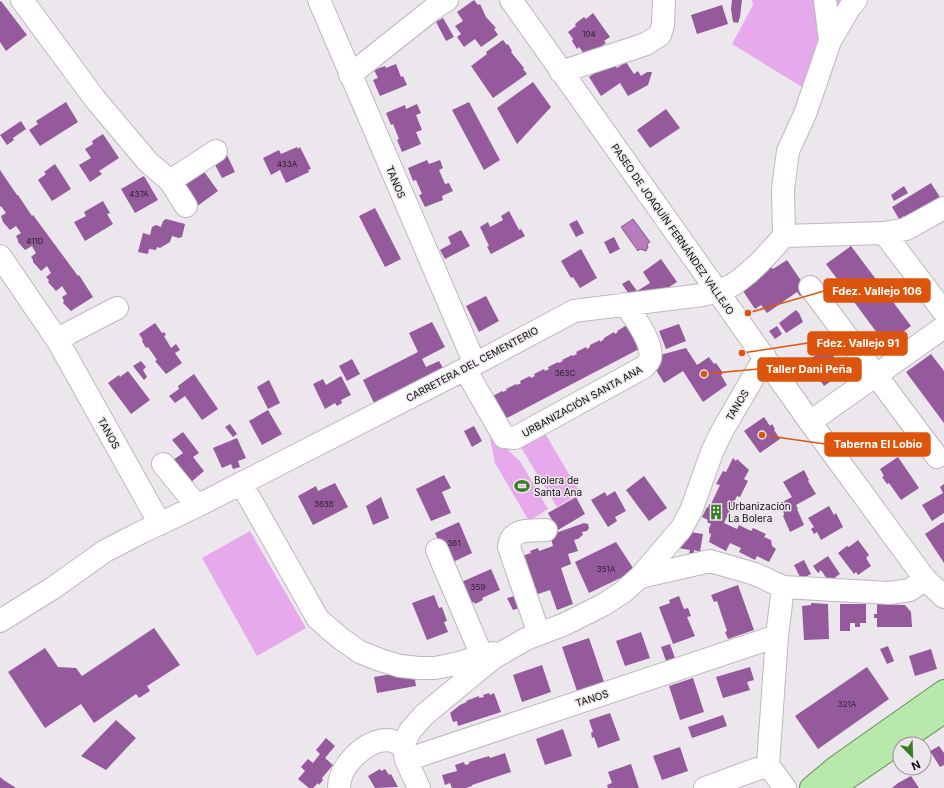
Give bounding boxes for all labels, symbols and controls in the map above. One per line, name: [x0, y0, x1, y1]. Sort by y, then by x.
house number: 104: [582, 29, 596, 39]
street label: PASEO DE JOAQUÍN FERNÁNDEZ VALLEJO: [609, 141, 738, 317]
house number: 433A: [277, 159, 298, 169]
street label: TANOS: [384, 164, 408, 200]
house number: 437A: [129, 189, 149, 199]
house number: 411D: [26, 236, 44, 246]
callout: Fdez. Vallejo 106: [824, 279, 930, 302]
text: Fdez. Vallejo 106: [832, 284, 922, 298]
street label: CARRETERA DEL CEMENTERIO: [404, 324, 541, 404]
callout: Fdez. Vallejo 91: [808, 332, 907, 355]
text: Fdez. Vallejo 91: [817, 336, 899, 350]
callout: Taller Dani Peña: [758, 358, 861, 381]
street label: URBANIZACIÓN SANTA ANA: [519, 362, 644, 439]
text: Taller Dani Peña: [766, 362, 852, 376]
house number: 363C: [555, 368, 576, 378]
street label: TANOS: [723, 387, 751, 423]
street label: TANOS: [95, 415, 123, 451]
callout: Taberna El Lobio: [825, 433, 930, 456]
text: Taberna El Lobio: [834, 437, 923, 451]
place label: Bolera de Santa Ana: [534, 474, 582, 498]
sports icon: Bolera de Santa Ana: [513, 477, 531, 495]
house number: 363B: [314, 499, 334, 509]
place label: Urbanización La Bolera: [728, 500, 791, 524]
building icon: Urbanización La Bolera: [707, 503, 725, 521]
house number: 361: [447, 538, 461, 548]
house number: 351A: [597, 564, 616, 574]
house number: 359: [471, 582, 485, 592]
street label: TANOS: [574, 687, 610, 709]
house number: 321A: [838, 699, 857, 709]
north arrow: [892, 736, 932, 776]
text: N: [909, 757, 923, 773]

